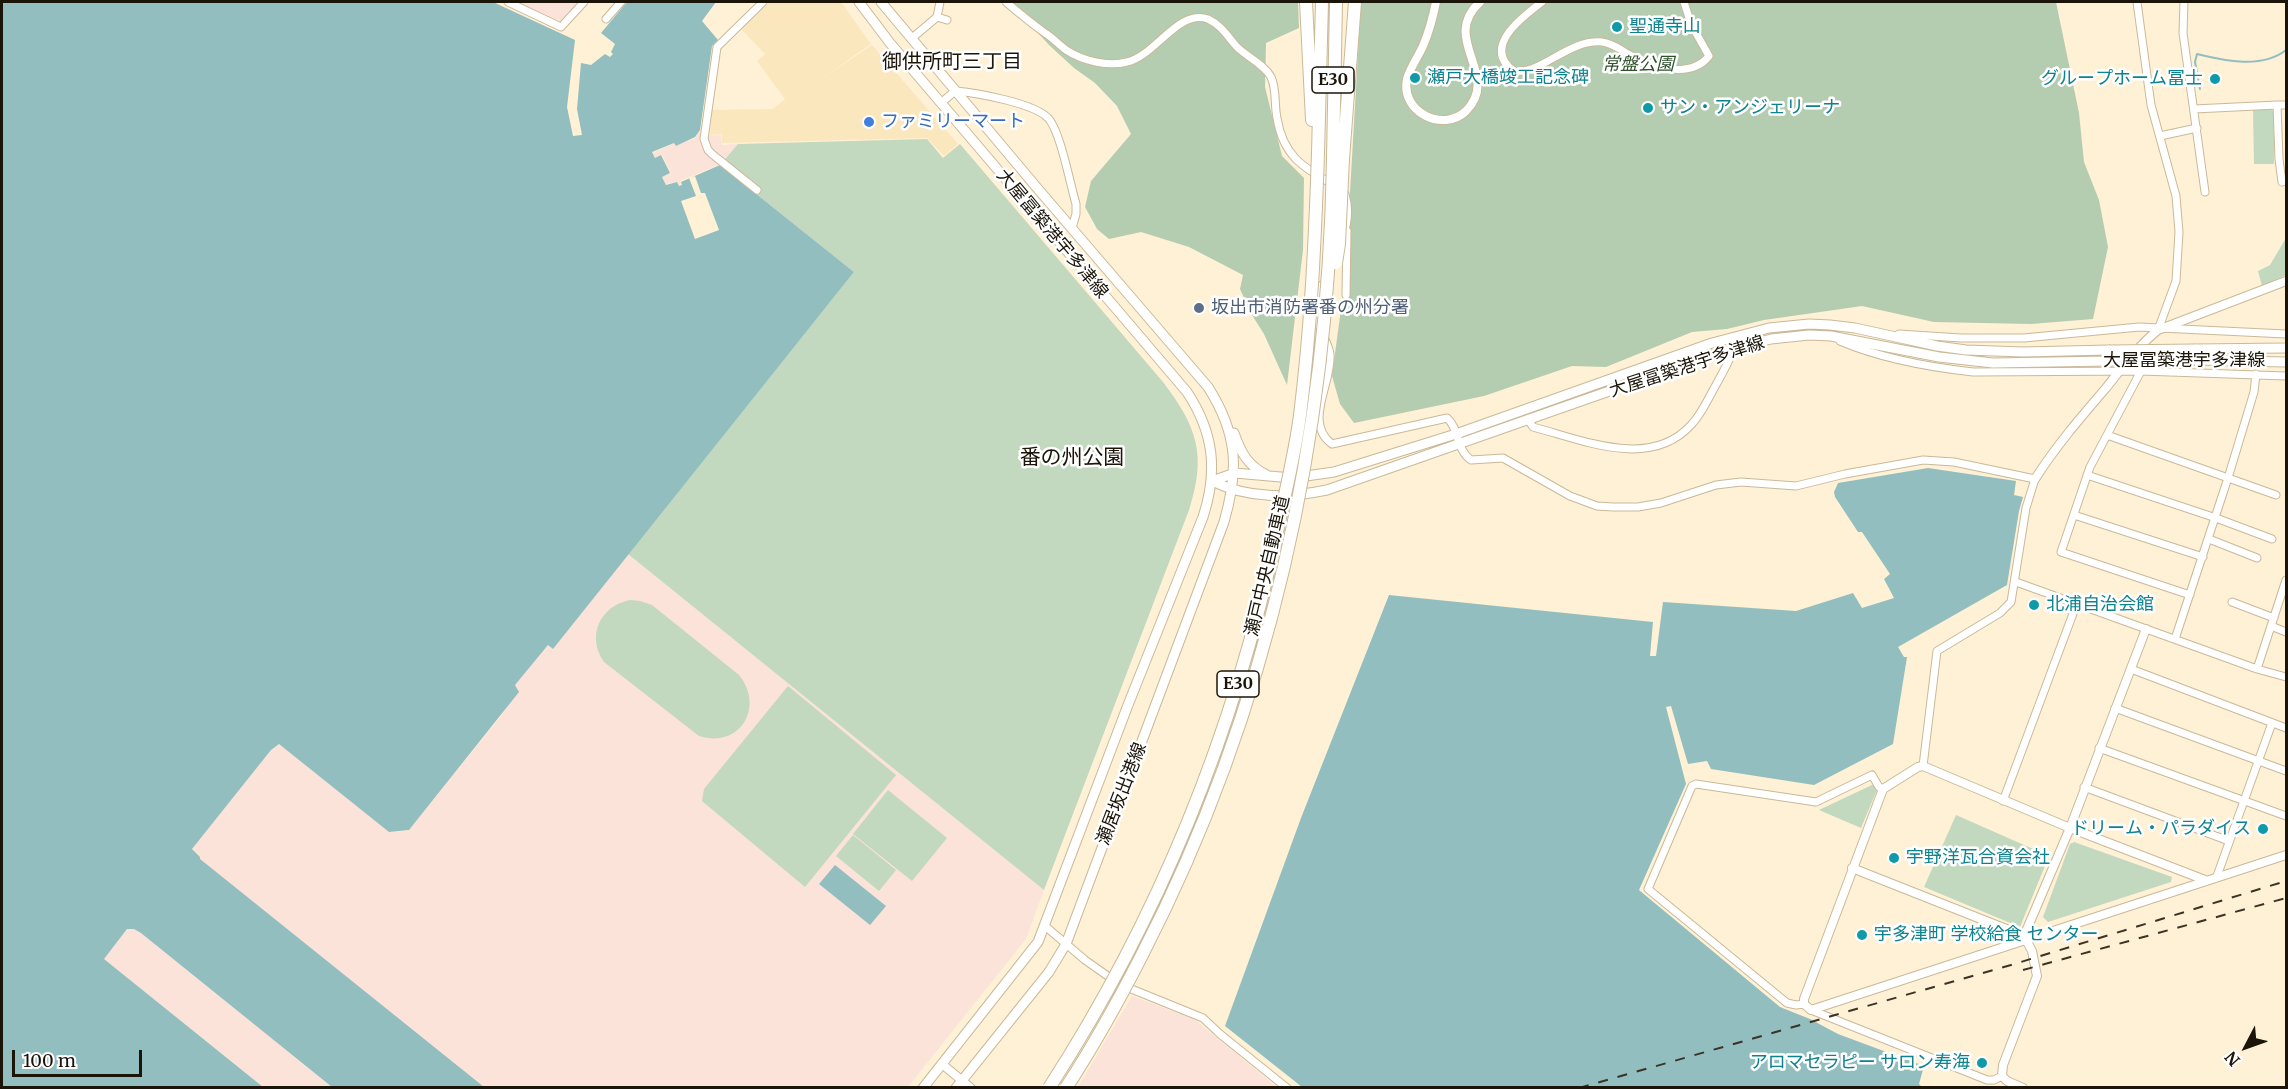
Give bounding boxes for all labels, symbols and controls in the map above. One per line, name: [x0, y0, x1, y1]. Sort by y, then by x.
place label: 聖通寺山: [1629, 16, 1701, 38]
marker: 聖通寺山: [1610, 20, 1624, 34]
district label: 御供所町三丁目: [882, 50, 1022, 74]
park label: 常盤公園: [1602, 54, 1674, 76]
road number: E30: [1312, 67, 1354, 93]
place label: 瀬戸大橋竣工記念碑: [1427, 67, 1589, 89]
place label: グループホーム冨士: [2041, 68, 2203, 90]
marker: 瀬戸大橋竣工記念碑: [1408, 71, 1422, 85]
marker: グループホーム冨士: [2208, 72, 2222, 86]
place label: サン・アンジェリーナ: [1660, 97, 1840, 119]
marker: サン・アンジェリーナ: [1641, 101, 1655, 115]
place label: ファミリーマート: [881, 111, 1025, 133]
marker: ファミリーマート: [862, 115, 876, 129]
street label: 大屋冨築港宇多津線: [992, 165, 1112, 303]
place label: 坂出市消防署番の州分署: [1211, 297, 1409, 319]
marker: 坂出市消防署番の州分署: [1192, 301, 1206, 315]
street label: 大屋冨築港宇多津線: [1607, 332, 1767, 402]
street label: 大屋冨築港宇多津線: [2103, 350, 2265, 372]
district label: 番の州公園: [1020, 445, 1124, 471]
street label: 瀬戸中央自動車道: [1241, 493, 1295, 639]
place label: 北浦自治会館: [2046, 594, 2154, 616]
marker: 北浦自治会館: [2027, 598, 2041, 612]
road number: E30: [1217, 671, 1259, 697]
street label: 瀬居坂出港線: [1093, 740, 1151, 848]
place label: ドリーム・パラダイス: [2071, 818, 2251, 840]
marker: ドリーム・パラダイス: [2256, 822, 2270, 836]
place label: 宇野洋瓦合資会社: [1906, 847, 2050, 869]
marker: 宇野洋瓦合資会社: [1887, 851, 1901, 865]
place label: 宇多津町 学校給食 センター: [1874, 924, 2099, 946]
marker: 宇多津町 学校給食 センター: [1855, 928, 1869, 942]
north arrow: [2216, 1017, 2276, 1077]
scale bar: [15, 1038, 146, 1076]
text: N: [2221, 1047, 2244, 1070]
text: 100 m: [23, 1049, 76, 1072]
place label: アロマセラピー サロン寿海: [1750, 1052, 1970, 1074]
marker: アロマセラピー サロン寿海: [1975, 1056, 1989, 1070]

